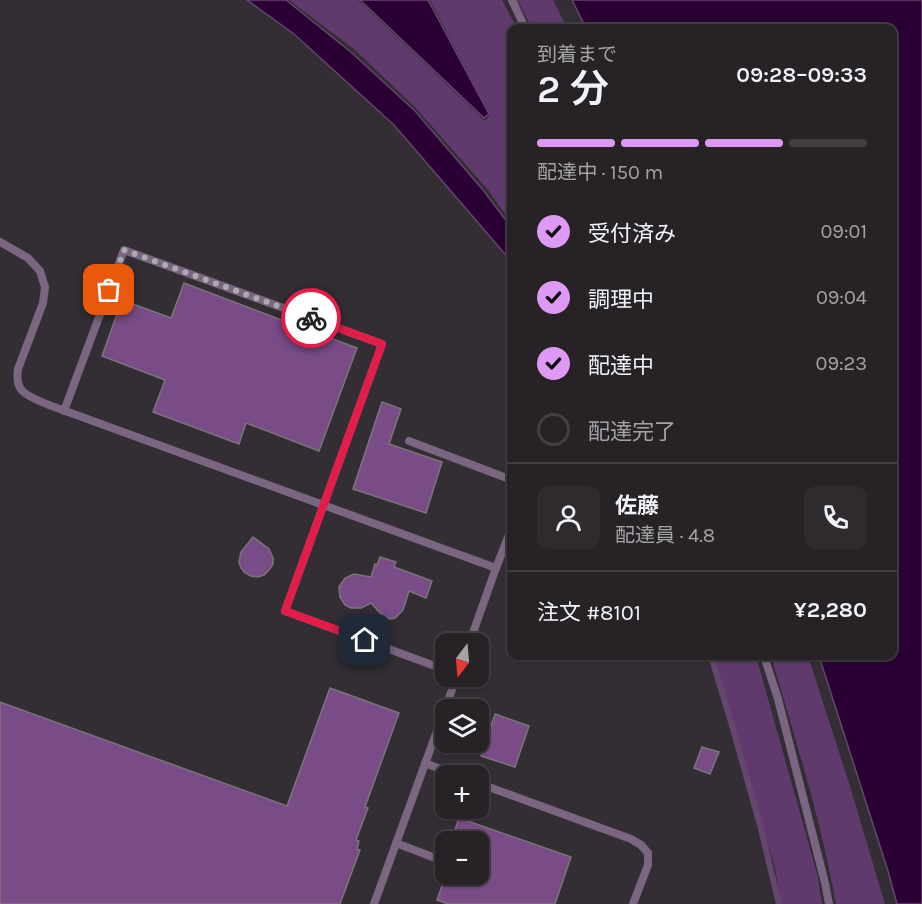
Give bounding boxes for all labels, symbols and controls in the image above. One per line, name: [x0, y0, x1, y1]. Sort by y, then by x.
text: 到着まで: [537, 43, 617, 66]
text: 09:28–09:33: [736, 62, 867, 88]
text: 2 分: [537, 66, 609, 112]
text: 配達中 · 150 m: [537, 161, 663, 184]
icon: check: [537, 215, 570, 248]
text: 09:01: [820, 220, 867, 243]
text: 受付済み: [588, 221, 676, 247]
pin: [83, 264, 134, 315]
icon: bag: [92, 273, 125, 306]
icon: check: [537, 281, 570, 314]
text: 09:04: [816, 286, 867, 309]
text: 調理中: [588, 287, 654, 313]
courier: [281, 288, 341, 348]
icon: bike: [295, 302, 328, 335]
icon: check: [537, 347, 570, 380]
text: 09:23: [816, 352, 867, 375]
text: 配達中: [588, 353, 654, 379]
text: 配達完了: [588, 419, 676, 445]
button: person: [537, 486, 600, 549]
button: phone: [804, 486, 867, 549]
text: 佐藤: [615, 493, 659, 519]
text: 配達員 · 4.8: [615, 524, 715, 547]
text: ¥2,280: [794, 597, 867, 623]
text: 注文 #8101: [537, 600, 641, 626]
pin: [339, 614, 390, 665]
icon: home: [348, 623, 381, 656]
north arrow: [435, 633, 489, 687]
map controls: [435, 633, 489, 885]
button: layers: [435, 699, 489, 753]
button: +: [435, 765, 489, 819]
button: −: [435, 831, 489, 885]

